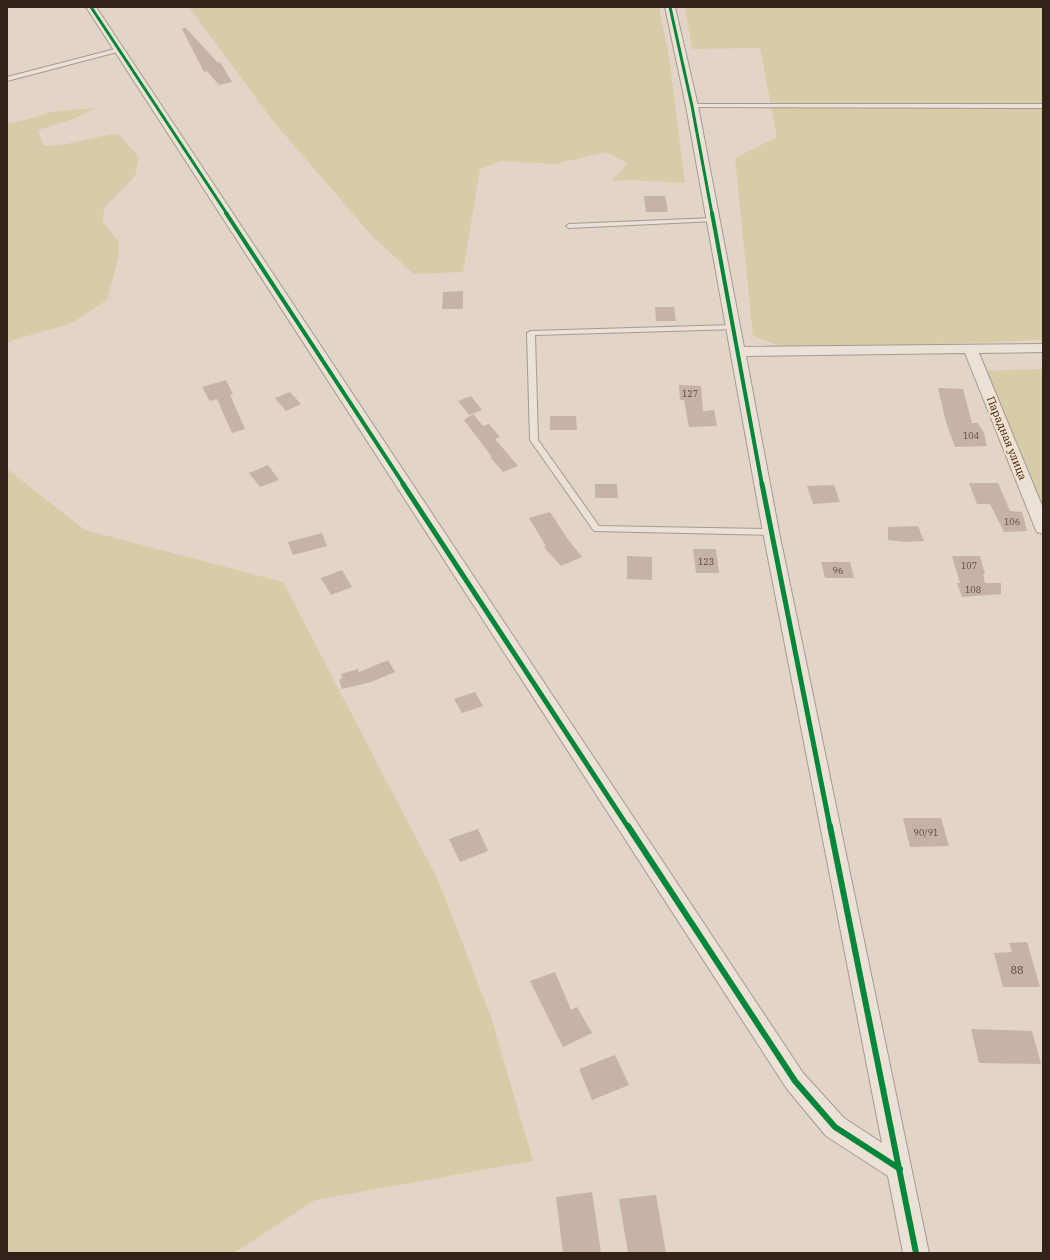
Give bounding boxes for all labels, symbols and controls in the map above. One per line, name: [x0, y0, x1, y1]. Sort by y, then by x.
house number: 127: [682, 388, 698, 399]
street label: Парадная улица: [984, 394, 1030, 482]
house number: 104: [963, 430, 979, 441]
house number: 106: [1004, 516, 1020, 527]
house number: 123: [698, 556, 714, 567]
house number: 107: [961, 560, 977, 571]
house number: 96: [833, 565, 843, 576]
house number: 108: [965, 584, 981, 595]
house number: 90/91: [914, 827, 938, 838]
house number: 88: [1010, 963, 1024, 977]

